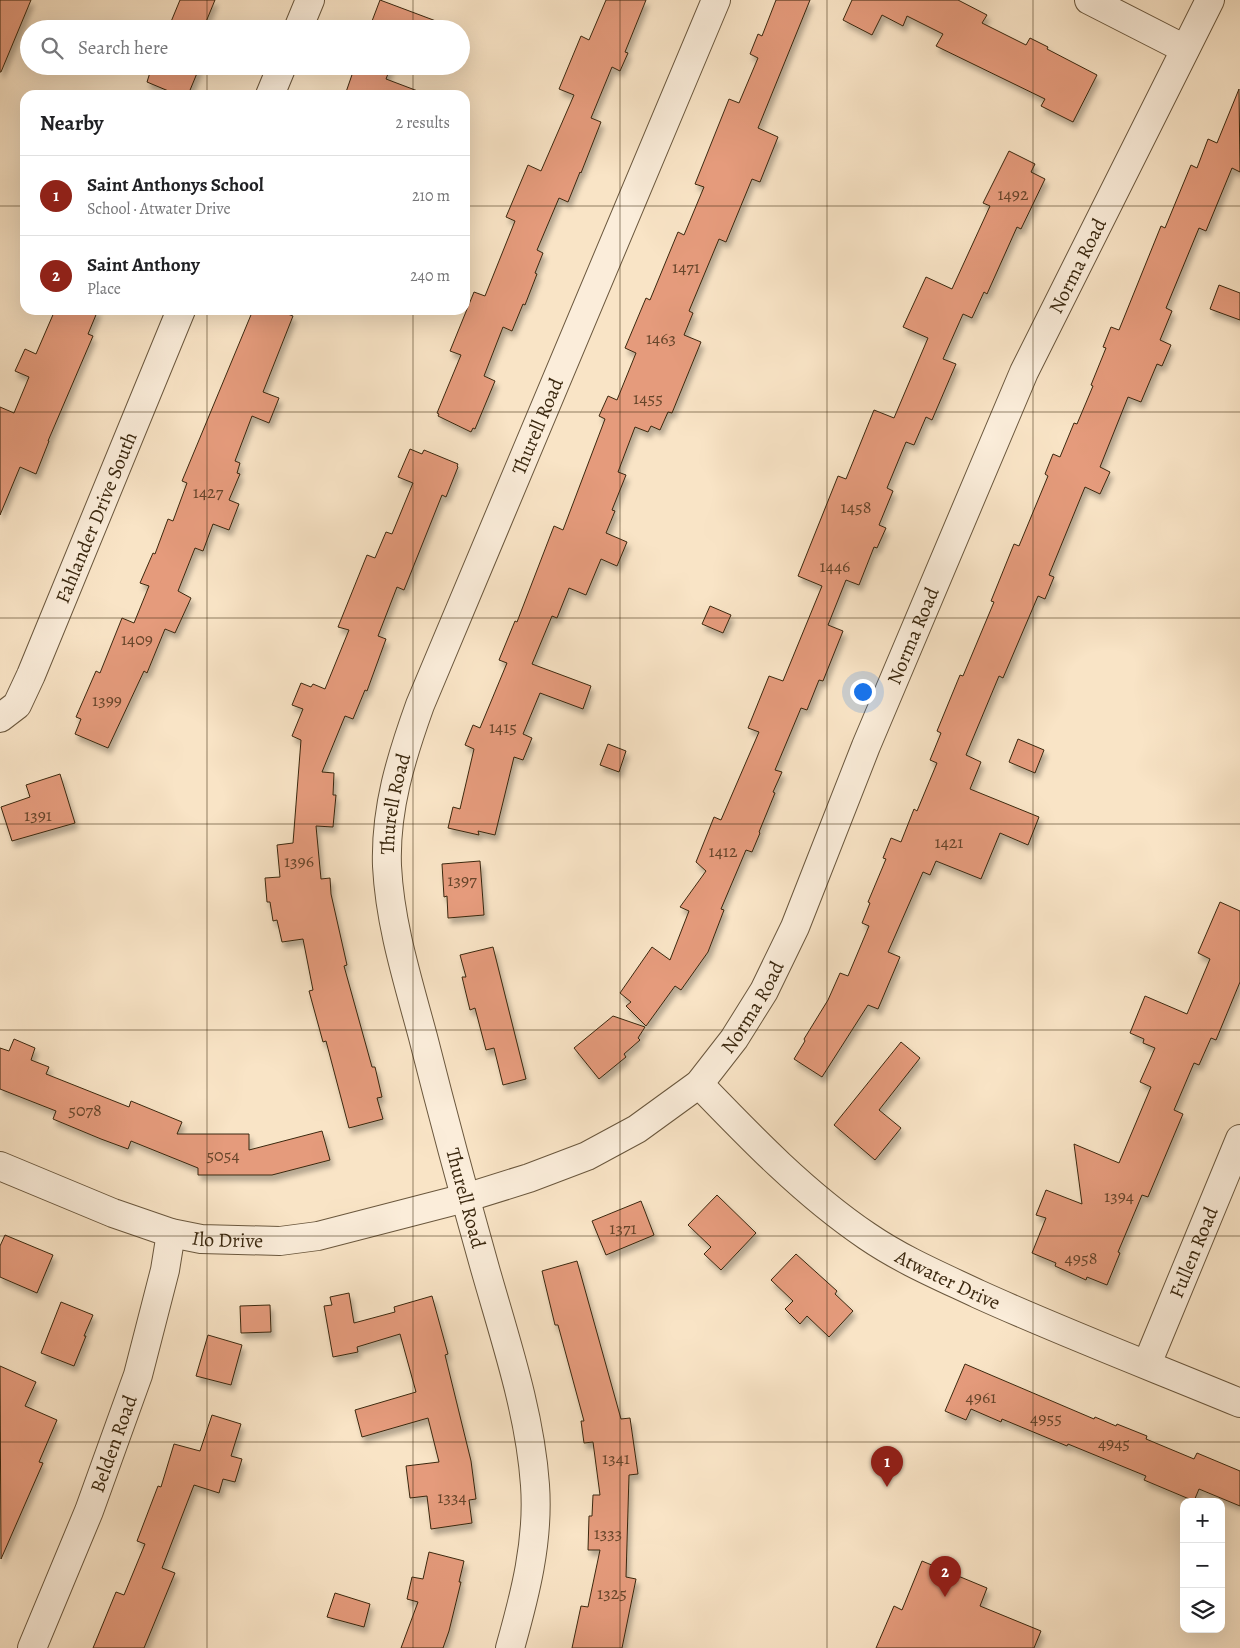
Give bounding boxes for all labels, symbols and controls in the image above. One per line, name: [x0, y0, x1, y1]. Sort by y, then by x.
search box: [20, 20, 470, 75]
icon: search: [38, 34, 66, 62]
text: Search here: [78, 35, 168, 61]
text: Nearby: [40, 109, 103, 137]
text: 2 results: [395, 112, 450, 134]
text: Saint Anthonys School: [87, 172, 264, 198]
house number: 1492: [997, 182, 1029, 206]
text: 1: [53, 185, 59, 207]
text: 210 m: [412, 185, 450, 207]
text: School · Atwater Drive: [87, 198, 231, 220]
street label: Norma Road: [1042, 214, 1113, 318]
text: Saint Anthony: [87, 252, 200, 278]
house number: 1471: [672, 255, 700, 279]
text: 2: [52, 265, 60, 287]
text: 240 m: [410, 265, 450, 287]
text: Place: [87, 278, 121, 300]
house number: 1463: [646, 326, 676, 350]
street label: Thurell Road: [505, 374, 570, 479]
house number: 1455: [633, 386, 663, 410]
street label: Fahlander Drive South: [49, 427, 144, 607]
house number: 1427: [193, 480, 224, 504]
house number: 1458: [841, 495, 871, 519]
house number: 1446: [820, 554, 850, 578]
street label: Norma Road: [881, 583, 946, 689]
house number: 1409: [121, 627, 153, 651]
your location: [850, 679, 876, 705]
house number: 1399: [92, 688, 122, 712]
house number: 1415: [489, 715, 517, 739]
street label: Thurell Road: [374, 750, 417, 855]
house number: 1391: [24, 803, 52, 827]
house number: 1421: [934, 830, 964, 854]
house number: 1412: [708, 839, 738, 863]
house number: 1396: [284, 849, 314, 873]
house number: 1397: [447, 868, 477, 892]
street label: Norma Road: [715, 956, 791, 1059]
house number: 5078: [68, 1098, 102, 1122]
house number: 5054: [206, 1143, 240, 1167]
street label: Thurell Road: [439, 1145, 492, 1251]
house number: 1394: [1104, 1184, 1134, 1208]
street label: Fullen Road: [1163, 1202, 1225, 1302]
house number: 1371: [609, 1216, 637, 1240]
street label: Ilo Drive: [190, 1225, 264, 1255]
street label: Atwater Drive: [889, 1243, 1005, 1316]
house number: 4958: [1065, 1246, 1097, 1270]
house number: 4961: [966, 1385, 996, 1409]
street label: Belden Road: [84, 1391, 144, 1496]
house number: 4955: [1030, 1406, 1062, 1430]
house number: 4945: [1098, 1431, 1130, 1455]
house number: 1341: [602, 1446, 630, 1470]
pin: 1: [871, 1446, 903, 1487]
house number: 1334: [437, 1485, 467, 1509]
map controls: [1180, 1498, 1225, 1633]
button: +: [1180, 1498, 1225, 1543]
house number: 1333: [594, 1521, 622, 1545]
button: −: [1180, 1543, 1225, 1588]
pin: 2: [929, 1556, 961, 1597]
house number: 1325: [597, 1581, 627, 1605]
button: layers: [1180, 1588, 1225, 1633]

